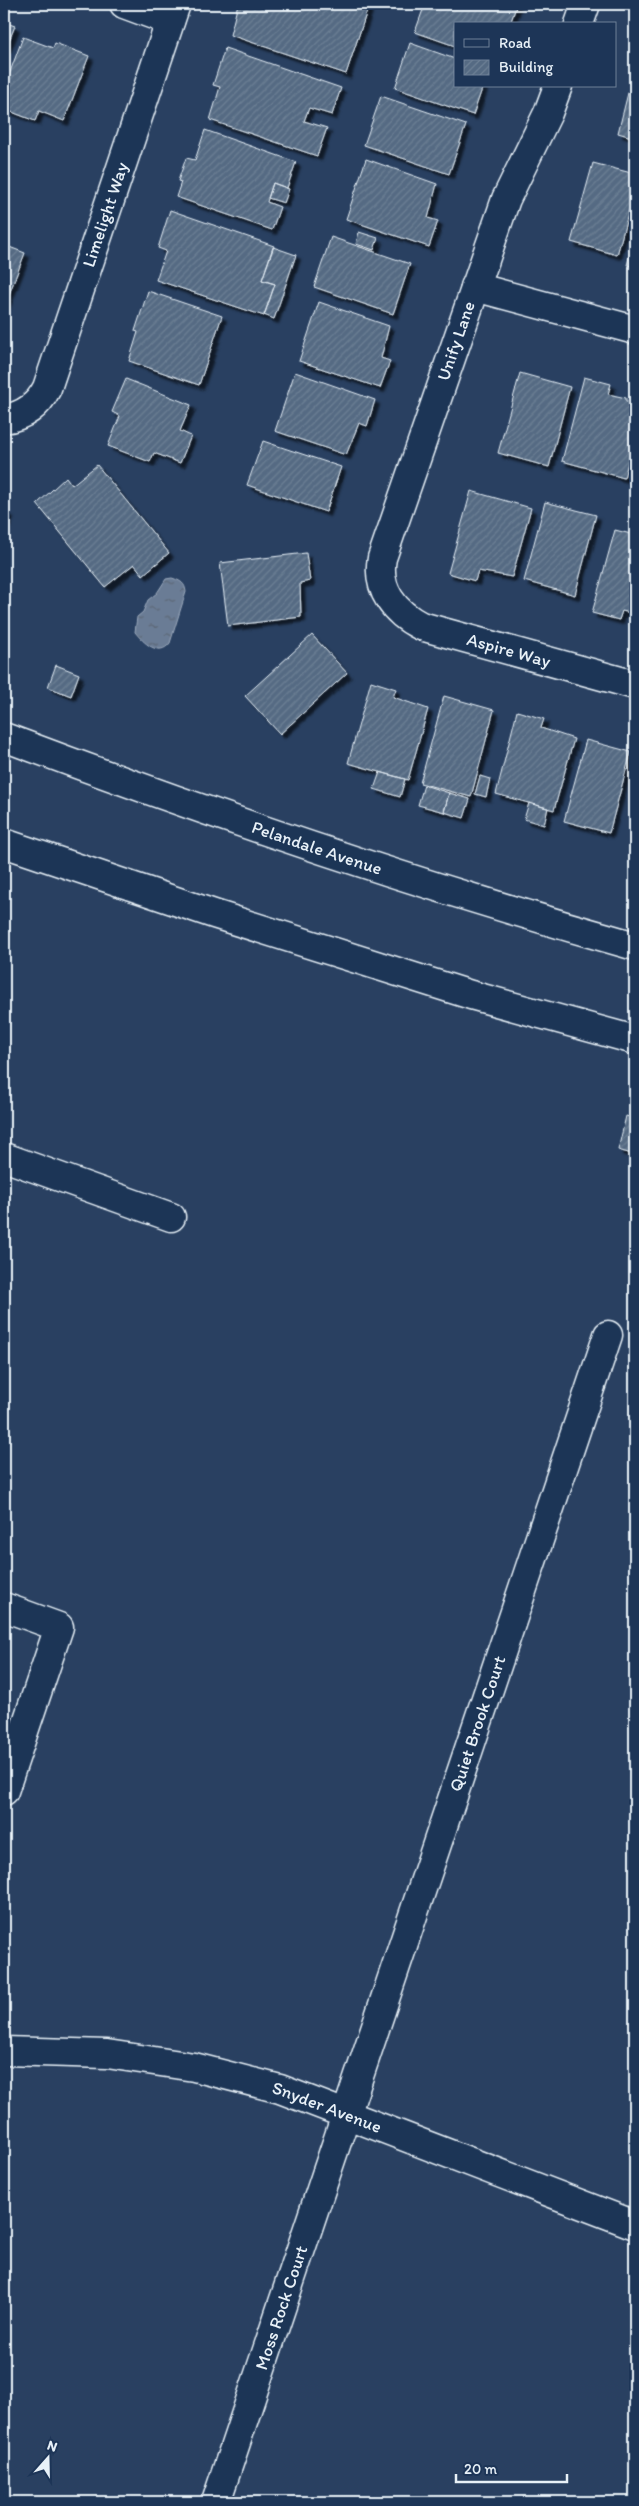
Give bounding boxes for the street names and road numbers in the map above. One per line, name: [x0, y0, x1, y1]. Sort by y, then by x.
street label: Limelight Way: [77, 159, 133, 270]
street label: Unify Lane: [432, 298, 480, 384]
street label: Aspire Way: [464, 628, 554, 672]
street label: Pelandale Avenue: [249, 816, 385, 880]
street label: Quiet Brook Court: [444, 1653, 510, 1794]
street label: Snyder Avenue: [270, 2076, 385, 2138]
street label: Moss Rock Court: [250, 2242, 312, 2373]

